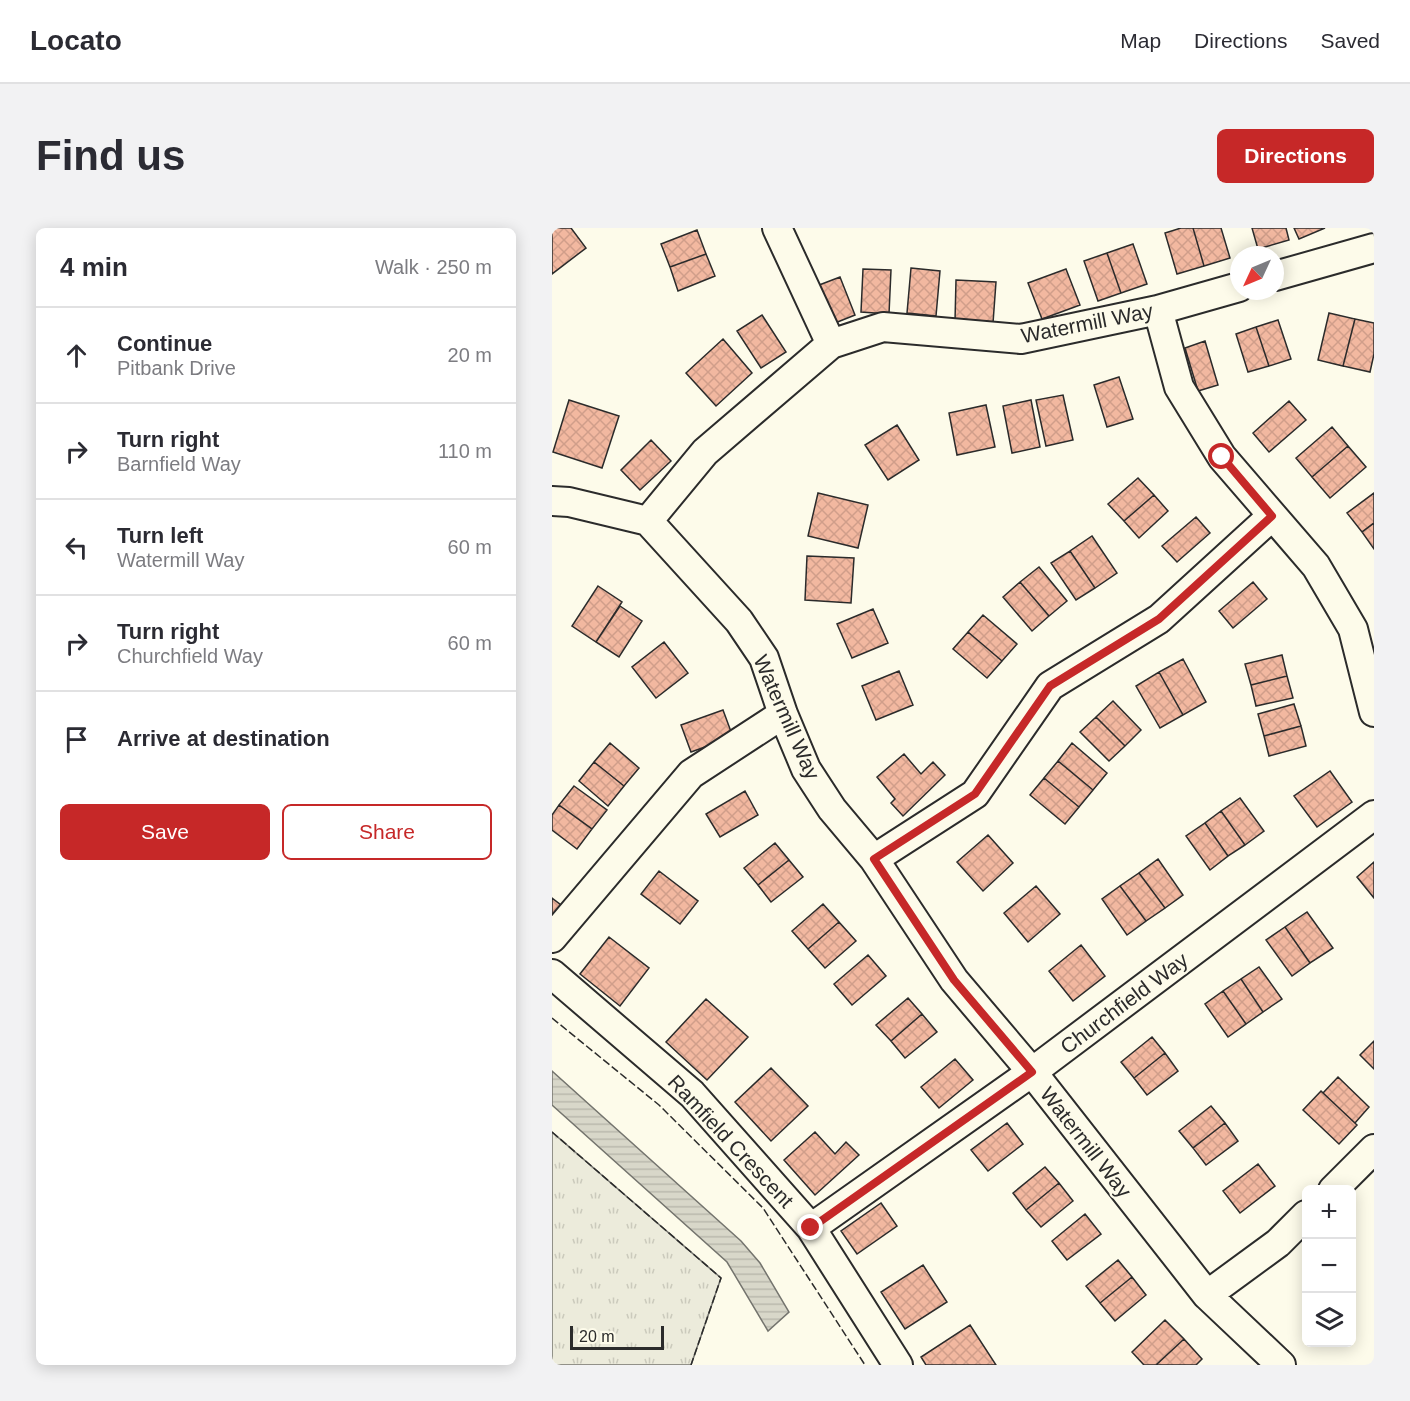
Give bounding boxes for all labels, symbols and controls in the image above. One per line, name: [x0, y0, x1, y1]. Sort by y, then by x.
text: Locato: [30, 25, 122, 56]
text: Map: [1120, 29, 1161, 52]
text: Directions: [1194, 29, 1287, 52]
text: Saved: [1320, 29, 1380, 52]
button: Directions: [1217, 129, 1374, 183]
text: Find us: [36, 132, 185, 179]
north arrow: [1230, 246, 1284, 300]
text: 4 min: [60, 252, 128, 282]
text: Walk · 250 m: [375, 256, 492, 278]
street label: Watermill Way: [1019, 299, 1155, 347]
text: Continue: [117, 331, 212, 356]
icon: ahead: [60, 339, 93, 372]
text: 20 m: [448, 344, 492, 366]
text: Pitbank Drive: [117, 357, 236, 379]
text: Turn right: [117, 427, 219, 452]
icon: right: [60, 435, 93, 468]
text: 110 m: [438, 440, 492, 462]
route start: [1208, 443, 1234, 469]
text: Barnfield Way: [117, 453, 241, 475]
text: Turn left: [117, 523, 203, 548]
icon: left: [60, 531, 93, 564]
text: 60 m: [448, 536, 492, 558]
text: Watermill Way: [117, 549, 244, 571]
text: Turn right: [117, 619, 219, 644]
icon: right: [60, 627, 93, 660]
text: 60 m: [448, 632, 492, 654]
text: Churchfield Way: [117, 645, 263, 667]
street label: Watermill Way: [749, 651, 825, 783]
icon: arrive: [60, 723, 93, 756]
text: Arrive at destination: [117, 726, 330, 751]
button: Save: [60, 804, 270, 860]
button: Share: [282, 804, 492, 860]
street label: Churchfield Way: [1056, 947, 1193, 1058]
street label: Ramfield Crescent: [664, 1070, 798, 1212]
street label: Watermill Way: [1036, 1082, 1137, 1202]
map controls: [1302, 1185, 1356, 1347]
button: +: [1302, 1185, 1356, 1239]
route end: [797, 1214, 823, 1240]
button: −: [1302, 1239, 1356, 1293]
button: layers: [1302, 1293, 1356, 1347]
scale bar: [570, 1323, 664, 1350]
text: 20 m: [579, 1328, 615, 1345]

